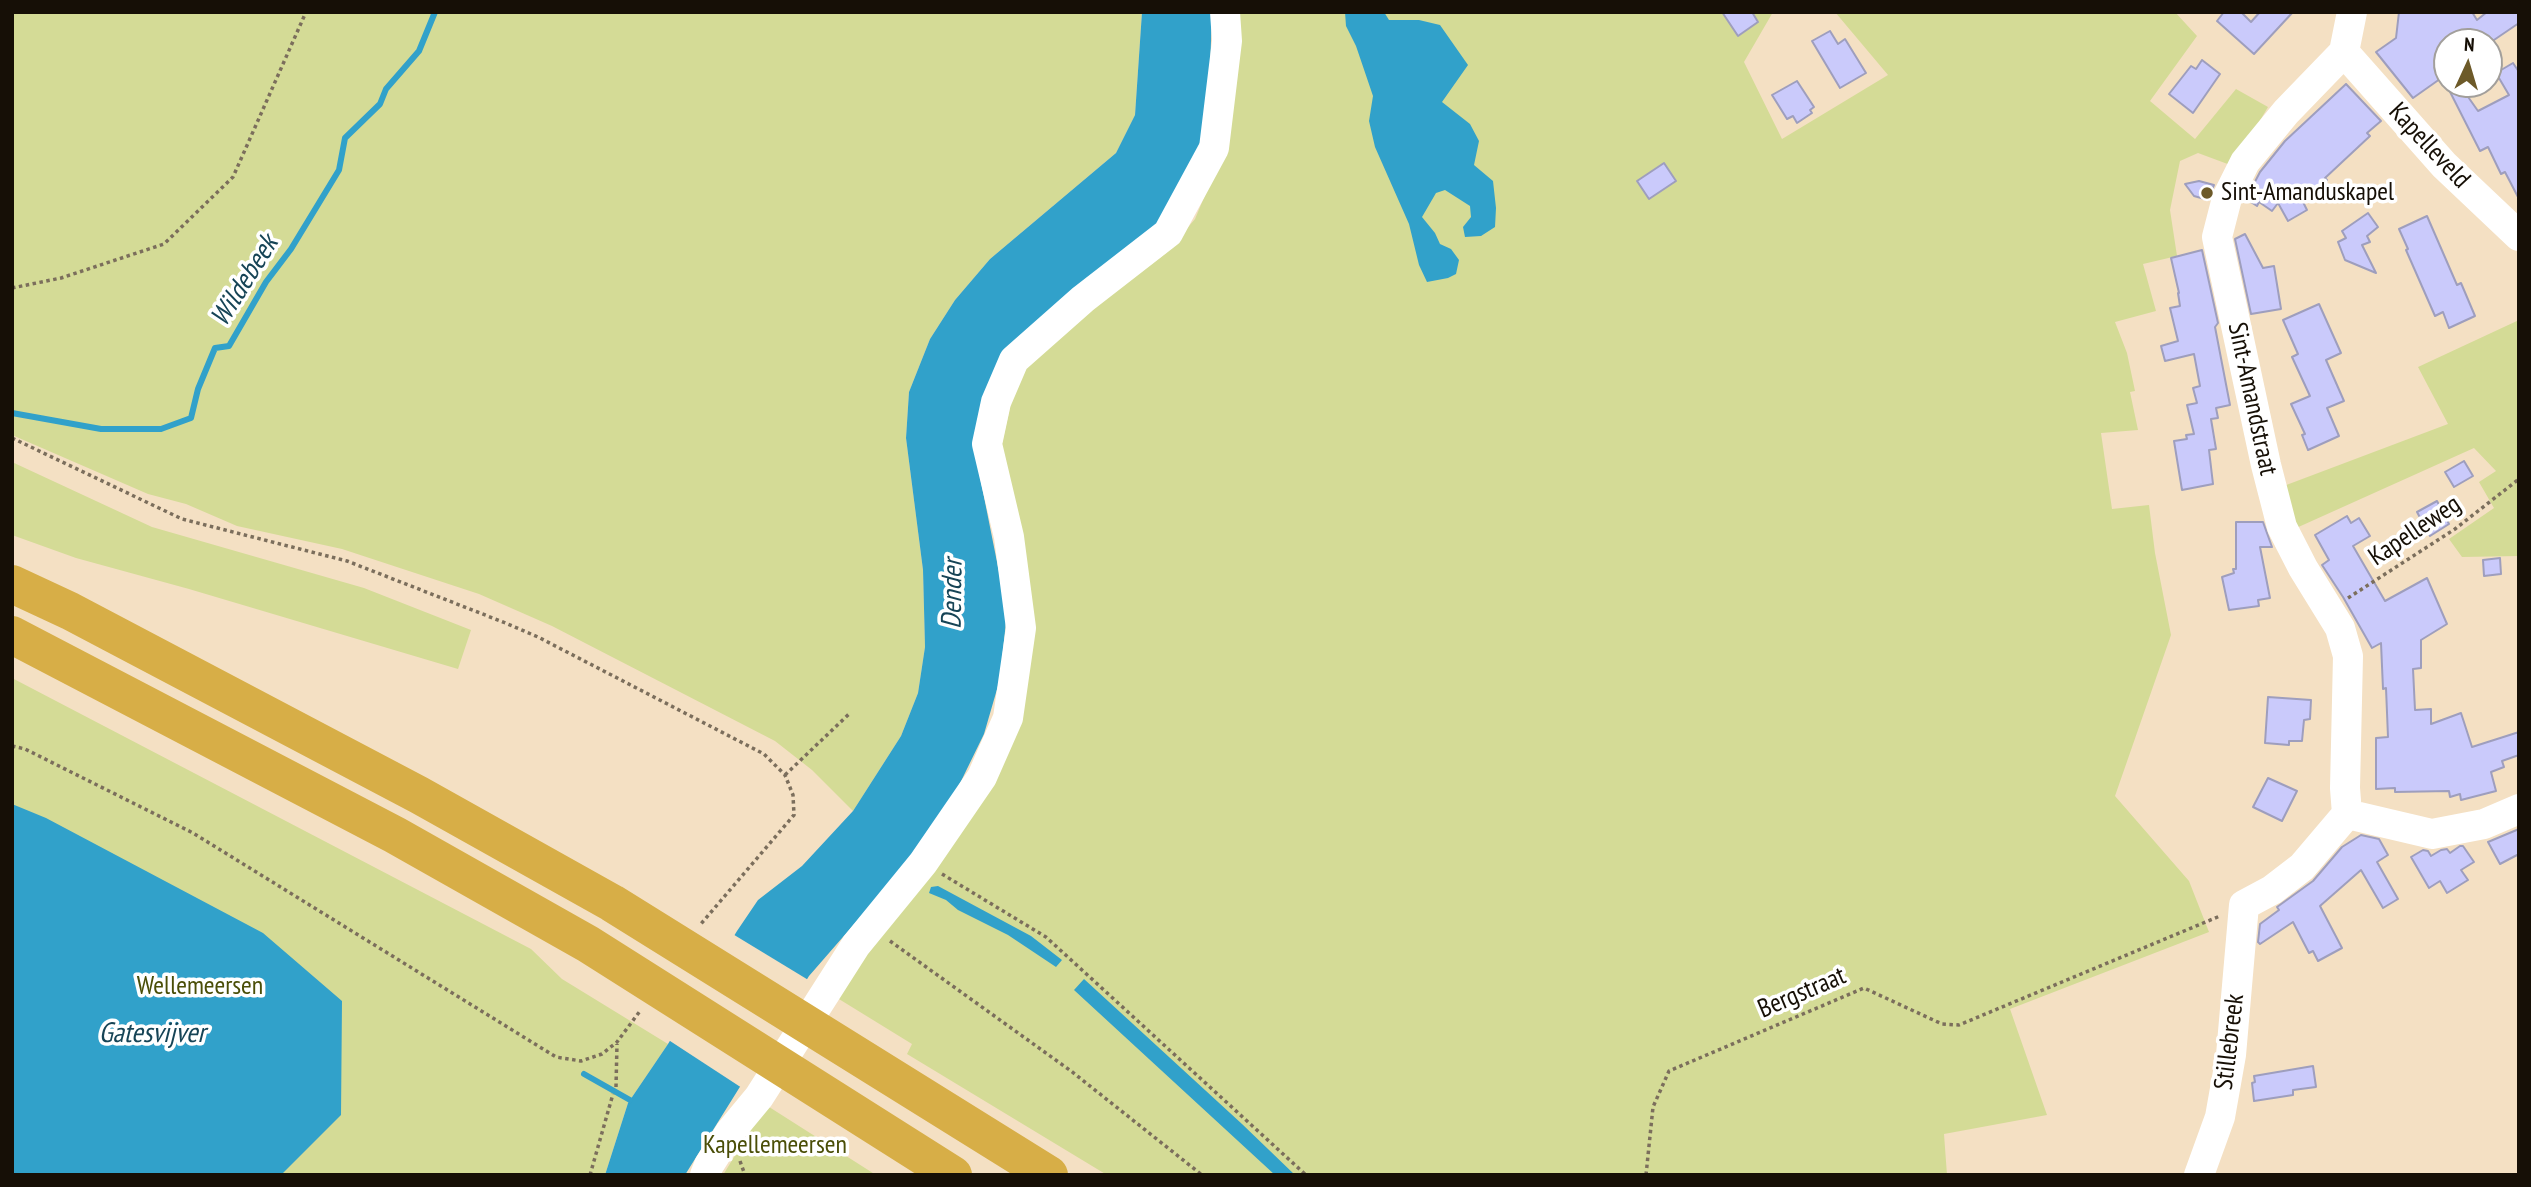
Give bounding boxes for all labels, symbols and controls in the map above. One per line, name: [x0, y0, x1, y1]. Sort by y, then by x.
north arrow: [2433, 28, 2503, 98]
text: N: [2463, 32, 2475, 56]
street label: Kapelleveld: [2382, 97, 2476, 195]
place label: Sint-Amanduskapel: [2221, 177, 2394, 209]
marker: Sint-Amanduskapel: [2199, 185, 2215, 201]
water label: Wildebeek: [204, 229, 286, 333]
street label: Sint-Amandstraat: [2221, 320, 2283, 478]
street label: Kapelleweg: [2363, 489, 2467, 573]
water label: Dender: [936, 559, 970, 629]
street label: Bergstraat: [1753, 961, 1851, 1025]
park label: Wellemeersen: [137, 971, 263, 1003]
street label: Stillebreek: [2209, 992, 2251, 1092]
water label: Gatesvijver: [99, 1017, 205, 1051]
park label: Kapellemeersen: [703, 1130, 847, 1162]

